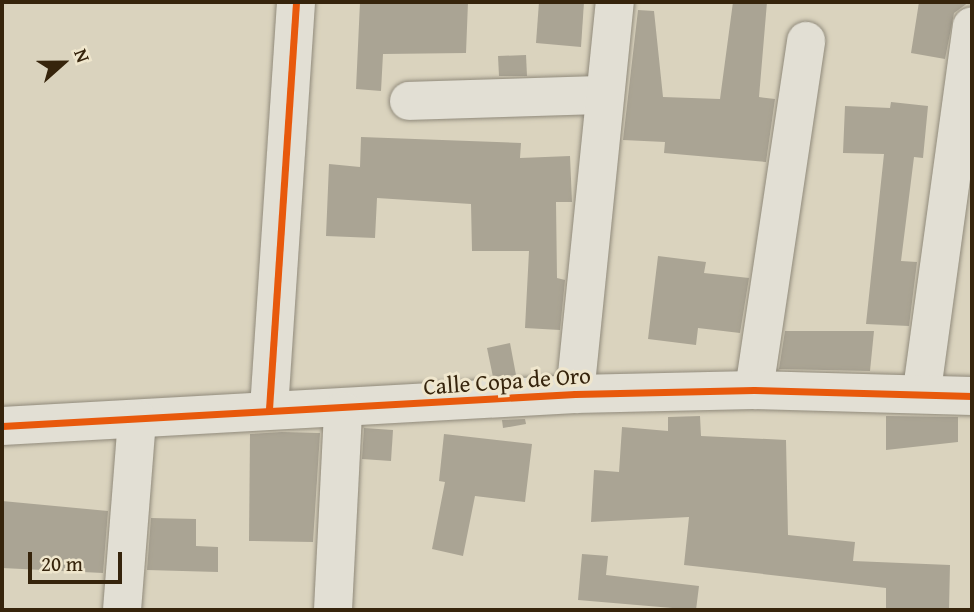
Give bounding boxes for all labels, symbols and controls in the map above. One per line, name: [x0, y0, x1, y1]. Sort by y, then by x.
north arrow: [28, 28, 98, 98]
text: N: [67, 45, 98, 66]
street label: Calle Copa de Oro: [422, 361, 592, 401]
scale bar: [32, 538, 126, 582]
text: 20 m: [41, 548, 83, 579]

